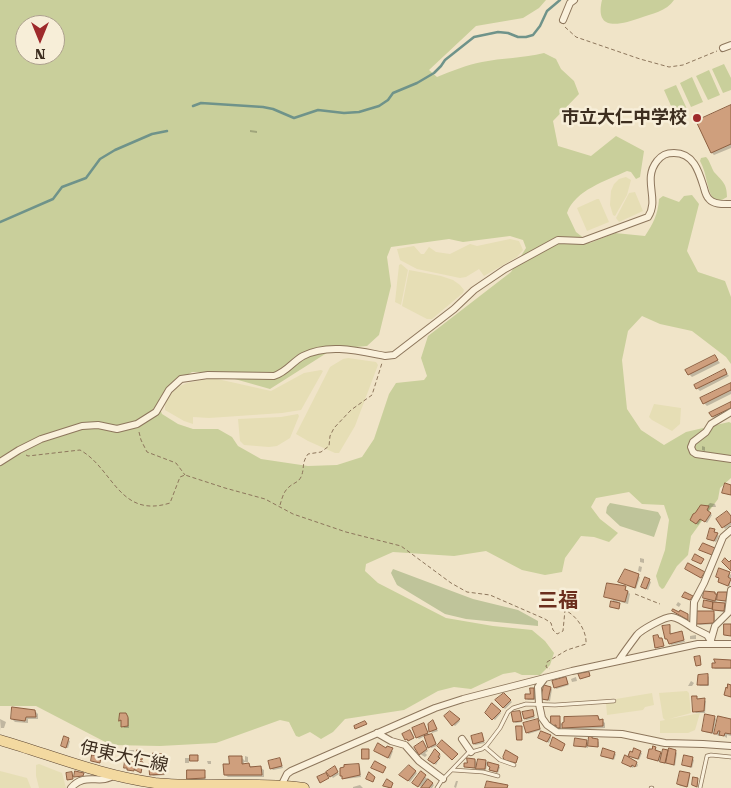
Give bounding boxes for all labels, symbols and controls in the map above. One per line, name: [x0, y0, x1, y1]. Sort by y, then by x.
north arrow: [15, 15, 65, 65]
text: N: [35, 46, 45, 62]
place label: 市立大仁中学校: [561, 107, 687, 129]
marker: 市立大仁中学校: [691, 112, 703, 124]
district label: 三福: [538, 589, 578, 613]
street label: 伊東大仁線: [78, 737, 170, 777]

